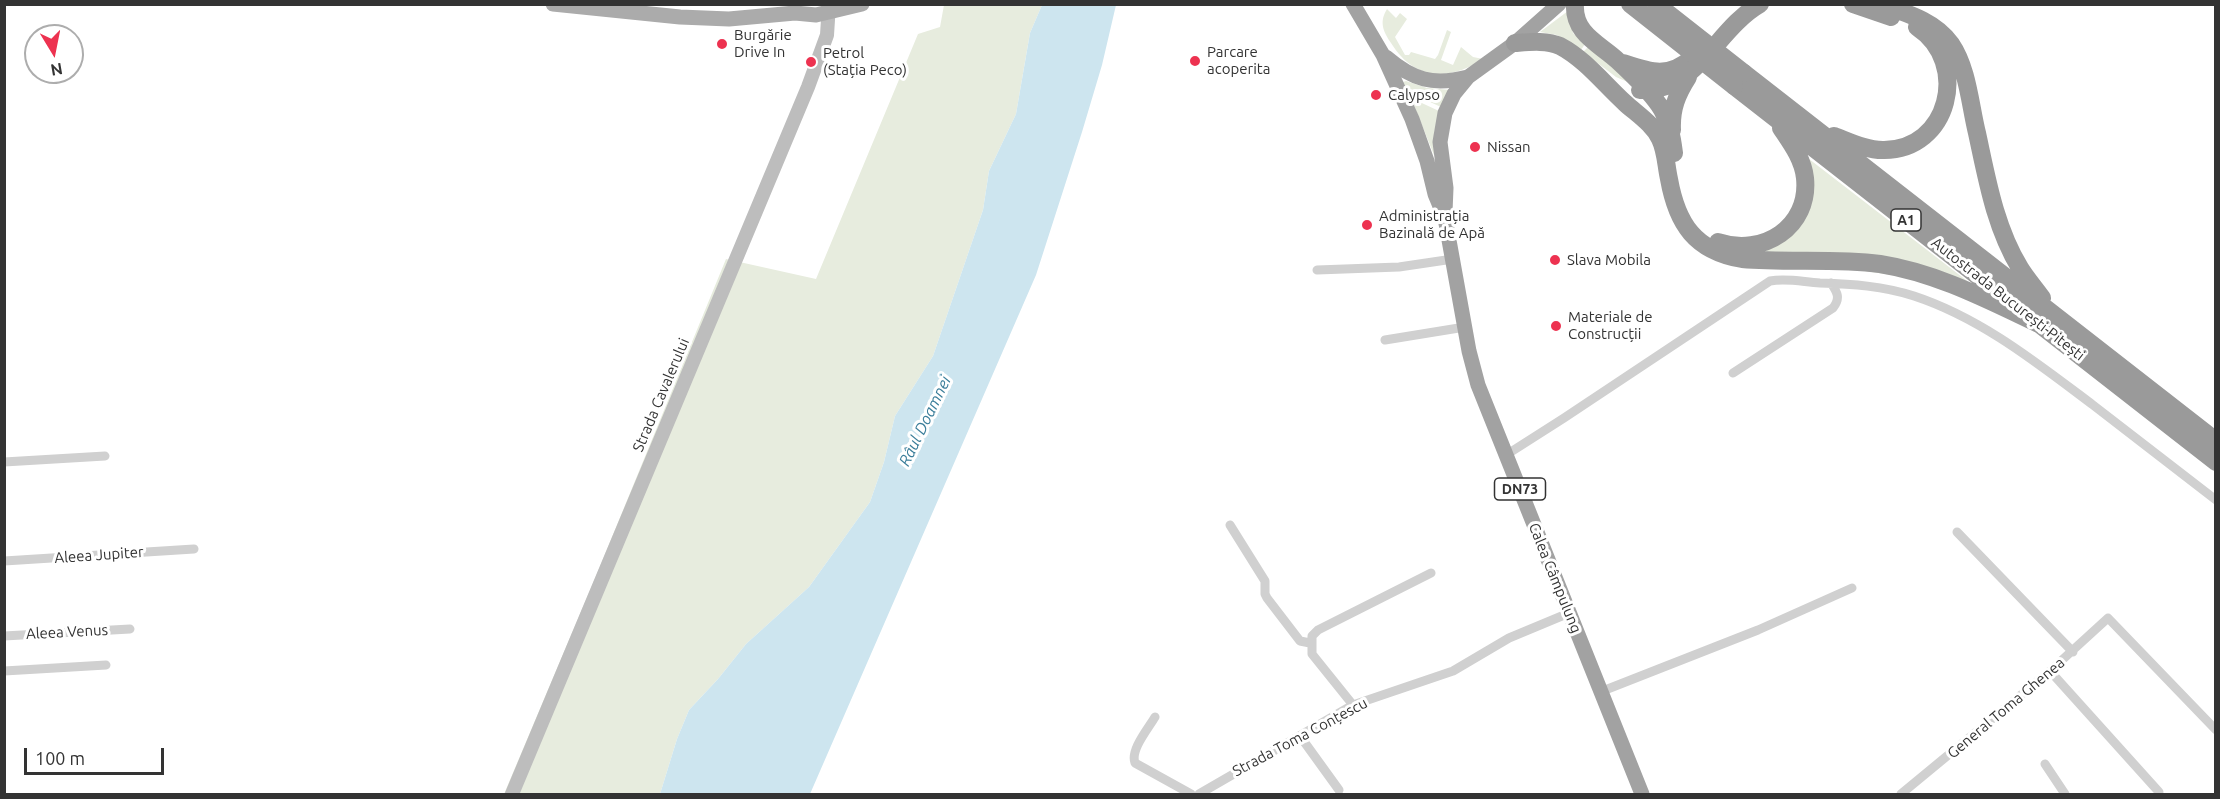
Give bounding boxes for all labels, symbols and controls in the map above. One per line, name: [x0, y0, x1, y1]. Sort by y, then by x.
north arrow: [24, 24, 84, 84]
place label: Burgărie Drive In: [734, 26, 792, 61]
marker: Burgărie Drive In: [715, 37, 729, 51]
place label: Parcare acoperita: [1207, 43, 1270, 78]
place label: Petrol (Stația Peco): [823, 44, 907, 79]
marker: Parcare acoperita: [1188, 54, 1202, 68]
marker: Petrol (Stația Peco): [804, 55, 818, 69]
text: N: [49, 60, 64, 80]
place label: Calypso: [1388, 86, 1440, 104]
marker: Calypso: [1369, 88, 1383, 102]
place label: Nissan: [1487, 138, 1531, 156]
marker: Nissan: [1468, 140, 1482, 154]
place label: Administrația Bazinală de Apă: [1379, 207, 1485, 242]
road number: A1: [1891, 209, 1921, 231]
marker: Administrația Bazinală de Apă: [1360, 218, 1374, 232]
street label: Autostrada București-Pitești: [1928, 234, 2088, 364]
place label: Slava Mobila: [1567, 251, 1651, 269]
marker: Slava Mobila: [1548, 253, 1562, 267]
place label: Materiale de Construcții: [1568, 308, 1653, 343]
marker: Materiale de Construcții: [1549, 319, 1563, 333]
street label: Strada Cavalerului: [629, 336, 693, 454]
water label: Râul Doamnei: [895, 373, 955, 469]
road number: DN73: [1494, 478, 1546, 500]
street label: Calea Câmpulung: [1525, 520, 1585, 636]
street label: Aleea Jupiter: [54, 543, 144, 567]
street label: Aleea Venus: [25, 621, 109, 643]
street label: General Toma Ghenea: [1944, 654, 2068, 762]
street label: Strada Toma Conțescu: [1229, 694, 1371, 780]
scale bar: [27, 736, 166, 774]
text: 100 m: [35, 748, 85, 768]

